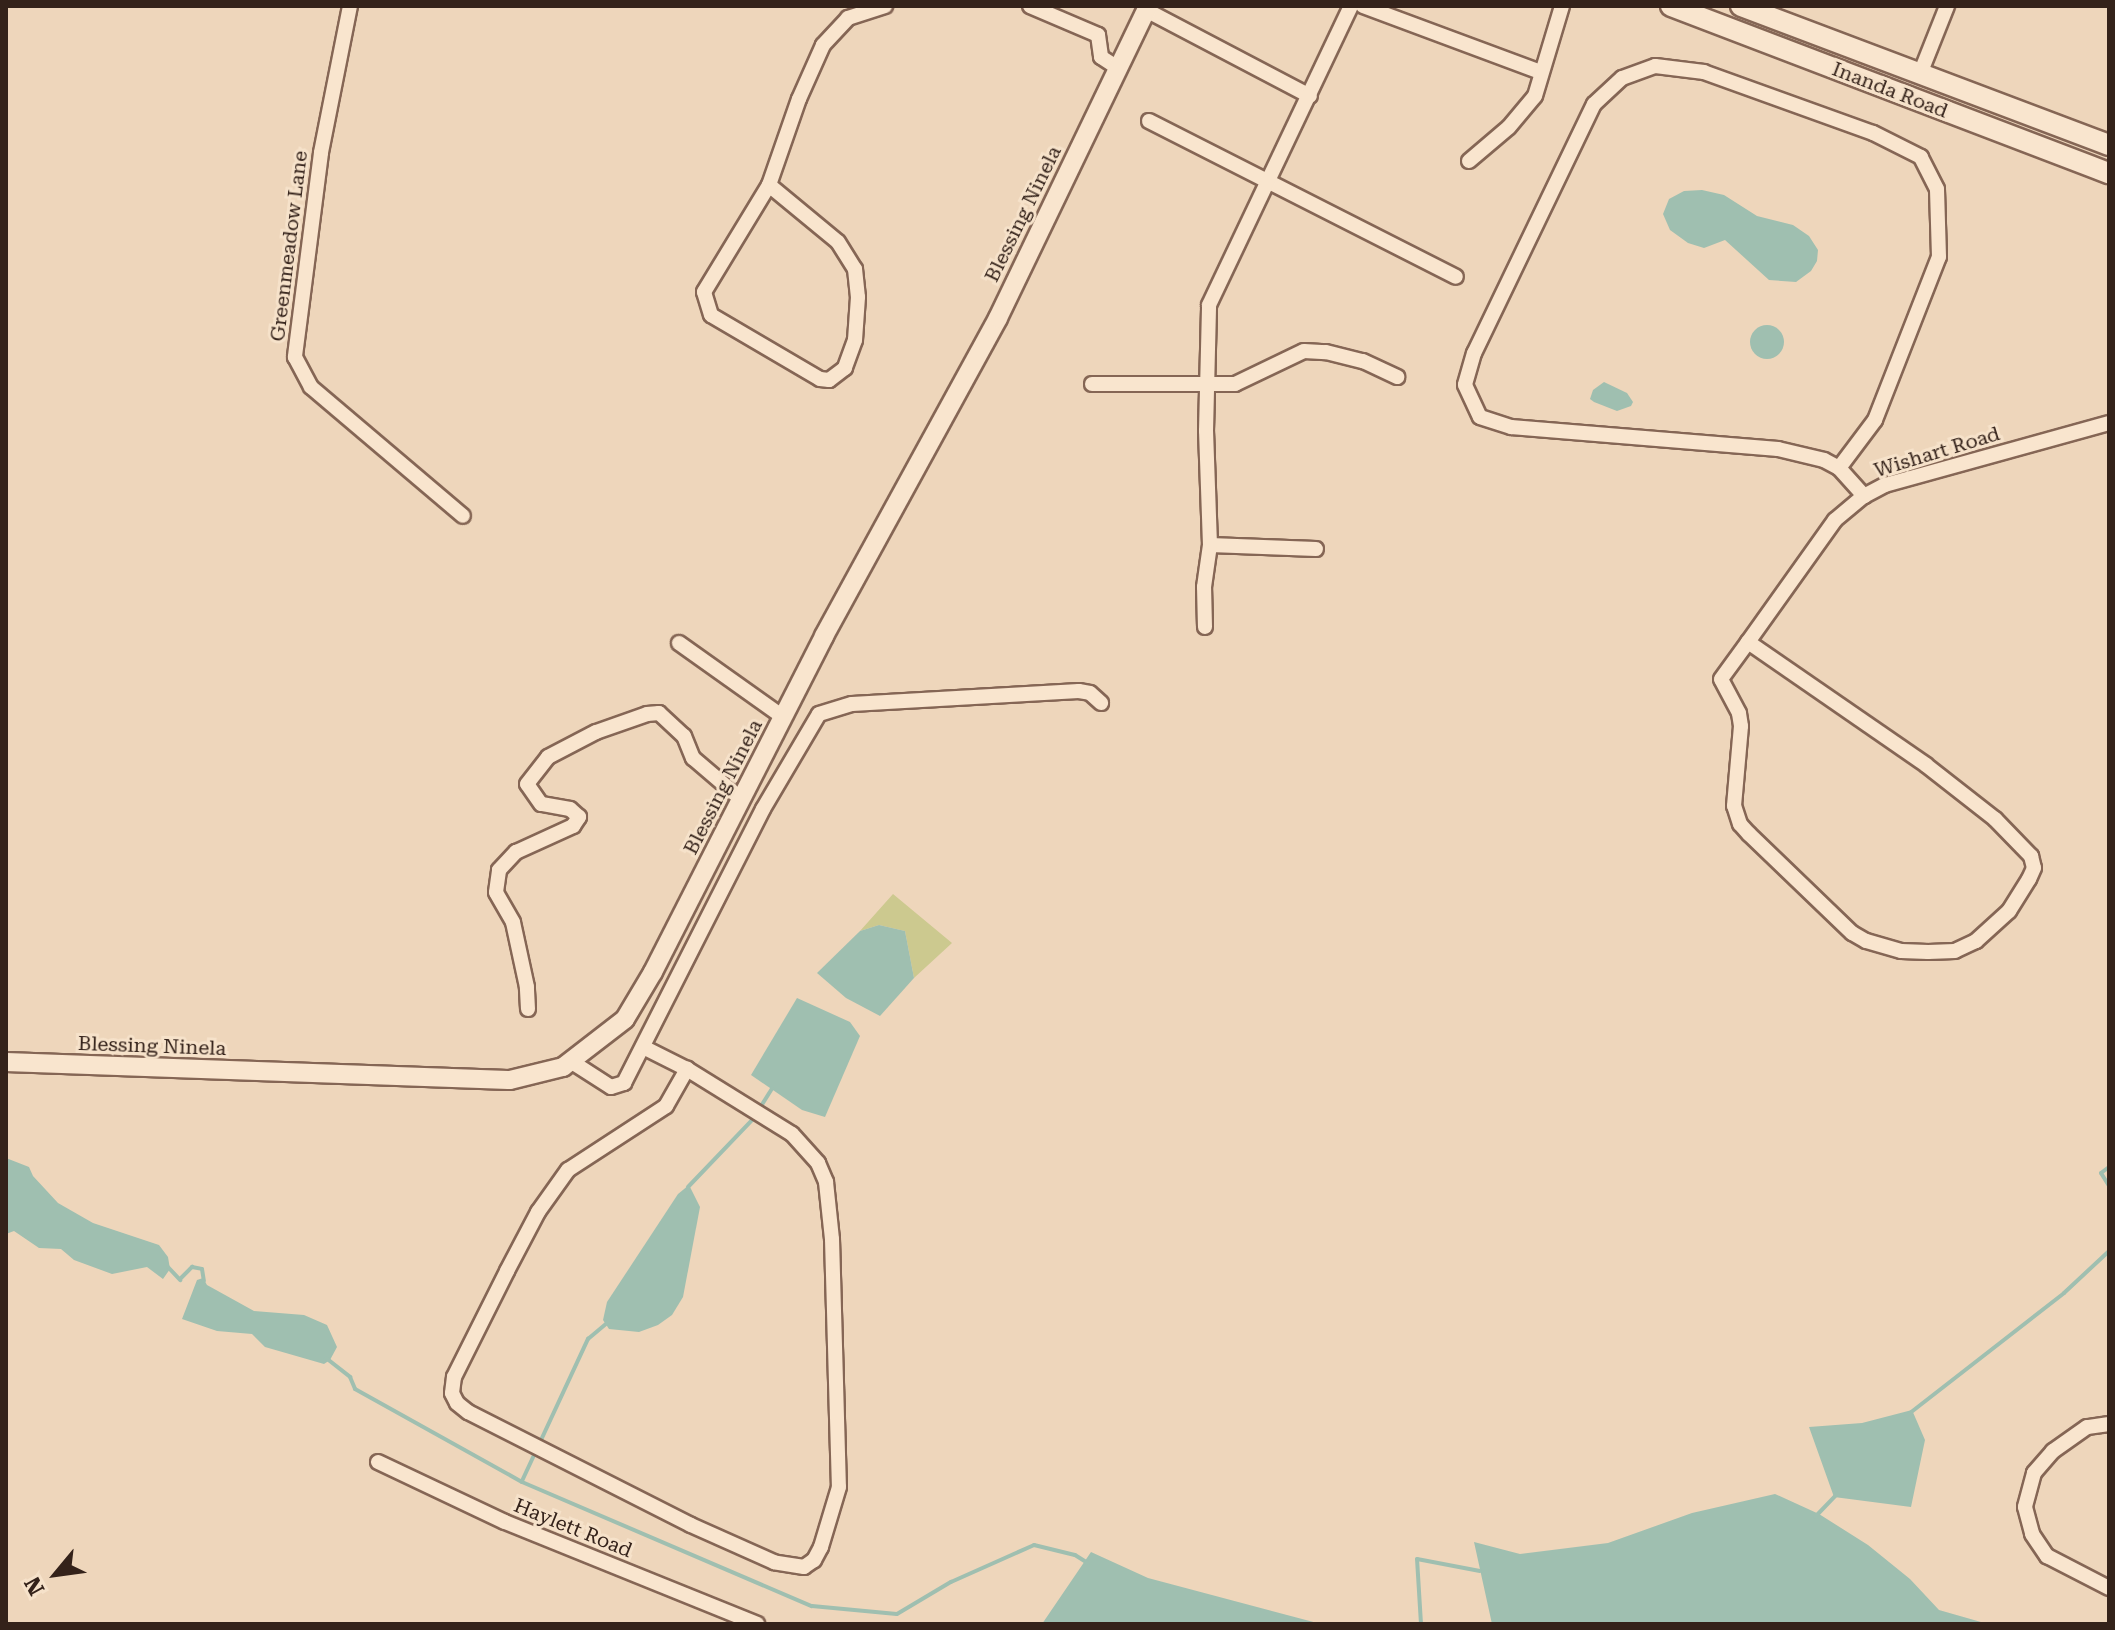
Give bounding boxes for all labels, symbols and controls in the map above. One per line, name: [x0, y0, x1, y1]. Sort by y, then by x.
street label: Inanda Road: [1829, 57, 1951, 123]
street label: Blessing Ninela: [980, 142, 1066, 286]
street label: Greenmeadow Lane: [265, 149, 313, 343]
street label: Wishart Road: [1871, 421, 2003, 483]
street label: Blessing Ninela: [679, 716, 767, 858]
street label: Blessing Ninela: [78, 1031, 226, 1061]
street label: Haylett Road: [511, 1493, 635, 1563]
north arrow: [16, 1534, 96, 1614]
text: N: [20, 1572, 50, 1599]

